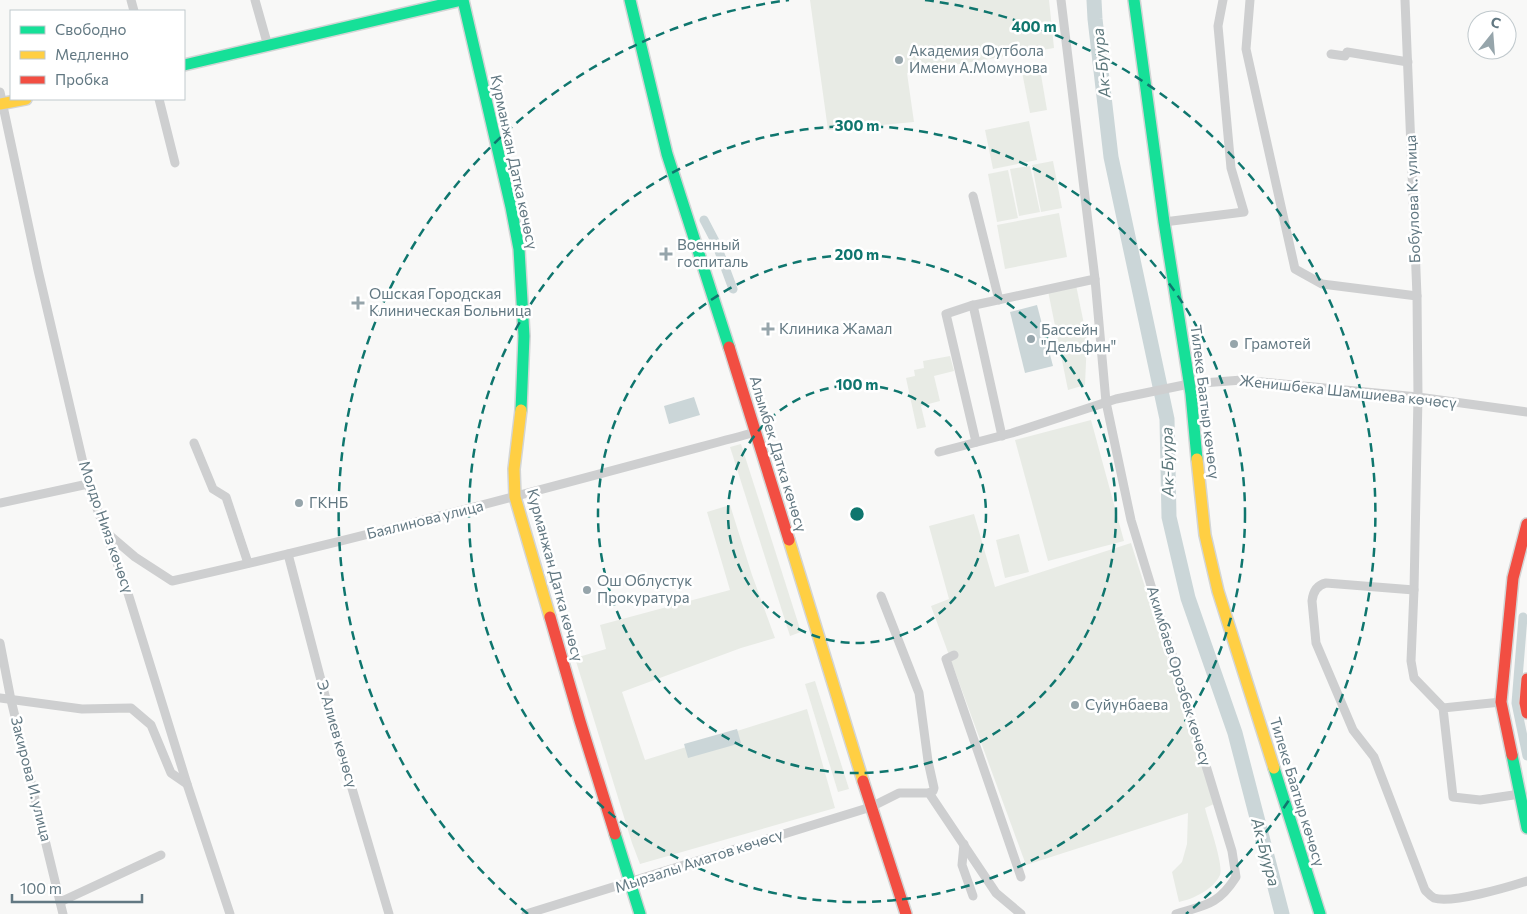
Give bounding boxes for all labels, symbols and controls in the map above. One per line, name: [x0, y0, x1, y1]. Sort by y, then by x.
legend: [10, 10, 185, 100]
north arrow: [1467, 10, 1517, 60]
text: С: [1489, 13, 1503, 32]
text: 400 m: [1011, 17, 1057, 35]
text: Свободно: [55, 20, 126, 38]
water label: Ак-Буура: [1087, 27, 1114, 100]
place label: Академия Футбола Имени А.Момунова: [909, 41, 1048, 76]
text: Медленно: [55, 45, 129, 63]
marker: Академия Футбола Имени А.Момунова: [893, 54, 905, 66]
text: Пробка: [55, 70, 109, 88]
street label: Курманжан Датка көчөсү: [488, 73, 542, 251]
text: 300 m: [835, 116, 879, 134]
street label: Бобулова К. улица: [1401, 135, 1423, 263]
place label: Военный госпиталь: [677, 235, 748, 270]
text: 200 m: [835, 245, 879, 263]
marker: Военный госпиталь: [659, 247, 673, 261]
place label: Ошская Городская Клиническая Больница: [369, 284, 532, 319]
marker: Ошская Городская Клиническая Больница: [351, 296, 365, 310]
place label: Клиника Жамал: [779, 319, 893, 337]
place label: Бассейн "Дельфин": [1041, 320, 1116, 355]
marker: Клиника Жамал: [761, 322, 775, 336]
street label: Тилеке Баатыр көчөсү: [1188, 324, 1224, 480]
marker: Бассейн "Дельфин": [1025, 333, 1037, 345]
place label: Грамотей: [1244, 334, 1311, 352]
marker: Грамотей: [1228, 338, 1240, 350]
street label: Женишбека Шамшиева көчөсү: [1238, 371, 1458, 411]
street label: Алымбек Датка көчөсү: [747, 373, 811, 534]
text: 100 m: [836, 375, 878, 393]
water label: Ак-Буура: [1156, 427, 1177, 498]
street label: Молдо Нияз көчөсү: [76, 458, 138, 596]
street label: Курманжан Датка көчөсү: [524, 486, 588, 663]
place label: ГКНБ: [309, 493, 348, 511]
street label: Баялинова улица: [365, 496, 485, 542]
marker: ГКНБ: [293, 497, 305, 509]
centre of rings: [848, 505, 866, 523]
place label: Ош Облустук Прокуратура: [597, 571, 692, 606]
marker: Ош Облустук Прокуратура: [581, 584, 593, 596]
street label: Акимбаев Орозбек көчөсү: [1144, 584, 1216, 768]
street label: Э. Алиев көчөсү: [314, 678, 362, 790]
place label: Суйунбаева: [1085, 695, 1168, 713]
marker: Суйунбаева: [1069, 699, 1081, 711]
street label: Закирова И. улица: [8, 714, 56, 843]
street label: Тилеке Баатыр көчөсү: [1267, 715, 1329, 869]
water label: Ак-Буура: [1248, 815, 1285, 888]
street label: Мырзалы Аматов көчөсү: [612, 824, 785, 896]
scale bar: [12, 872, 142, 904]
text: 100 m: [20, 879, 62, 897]

